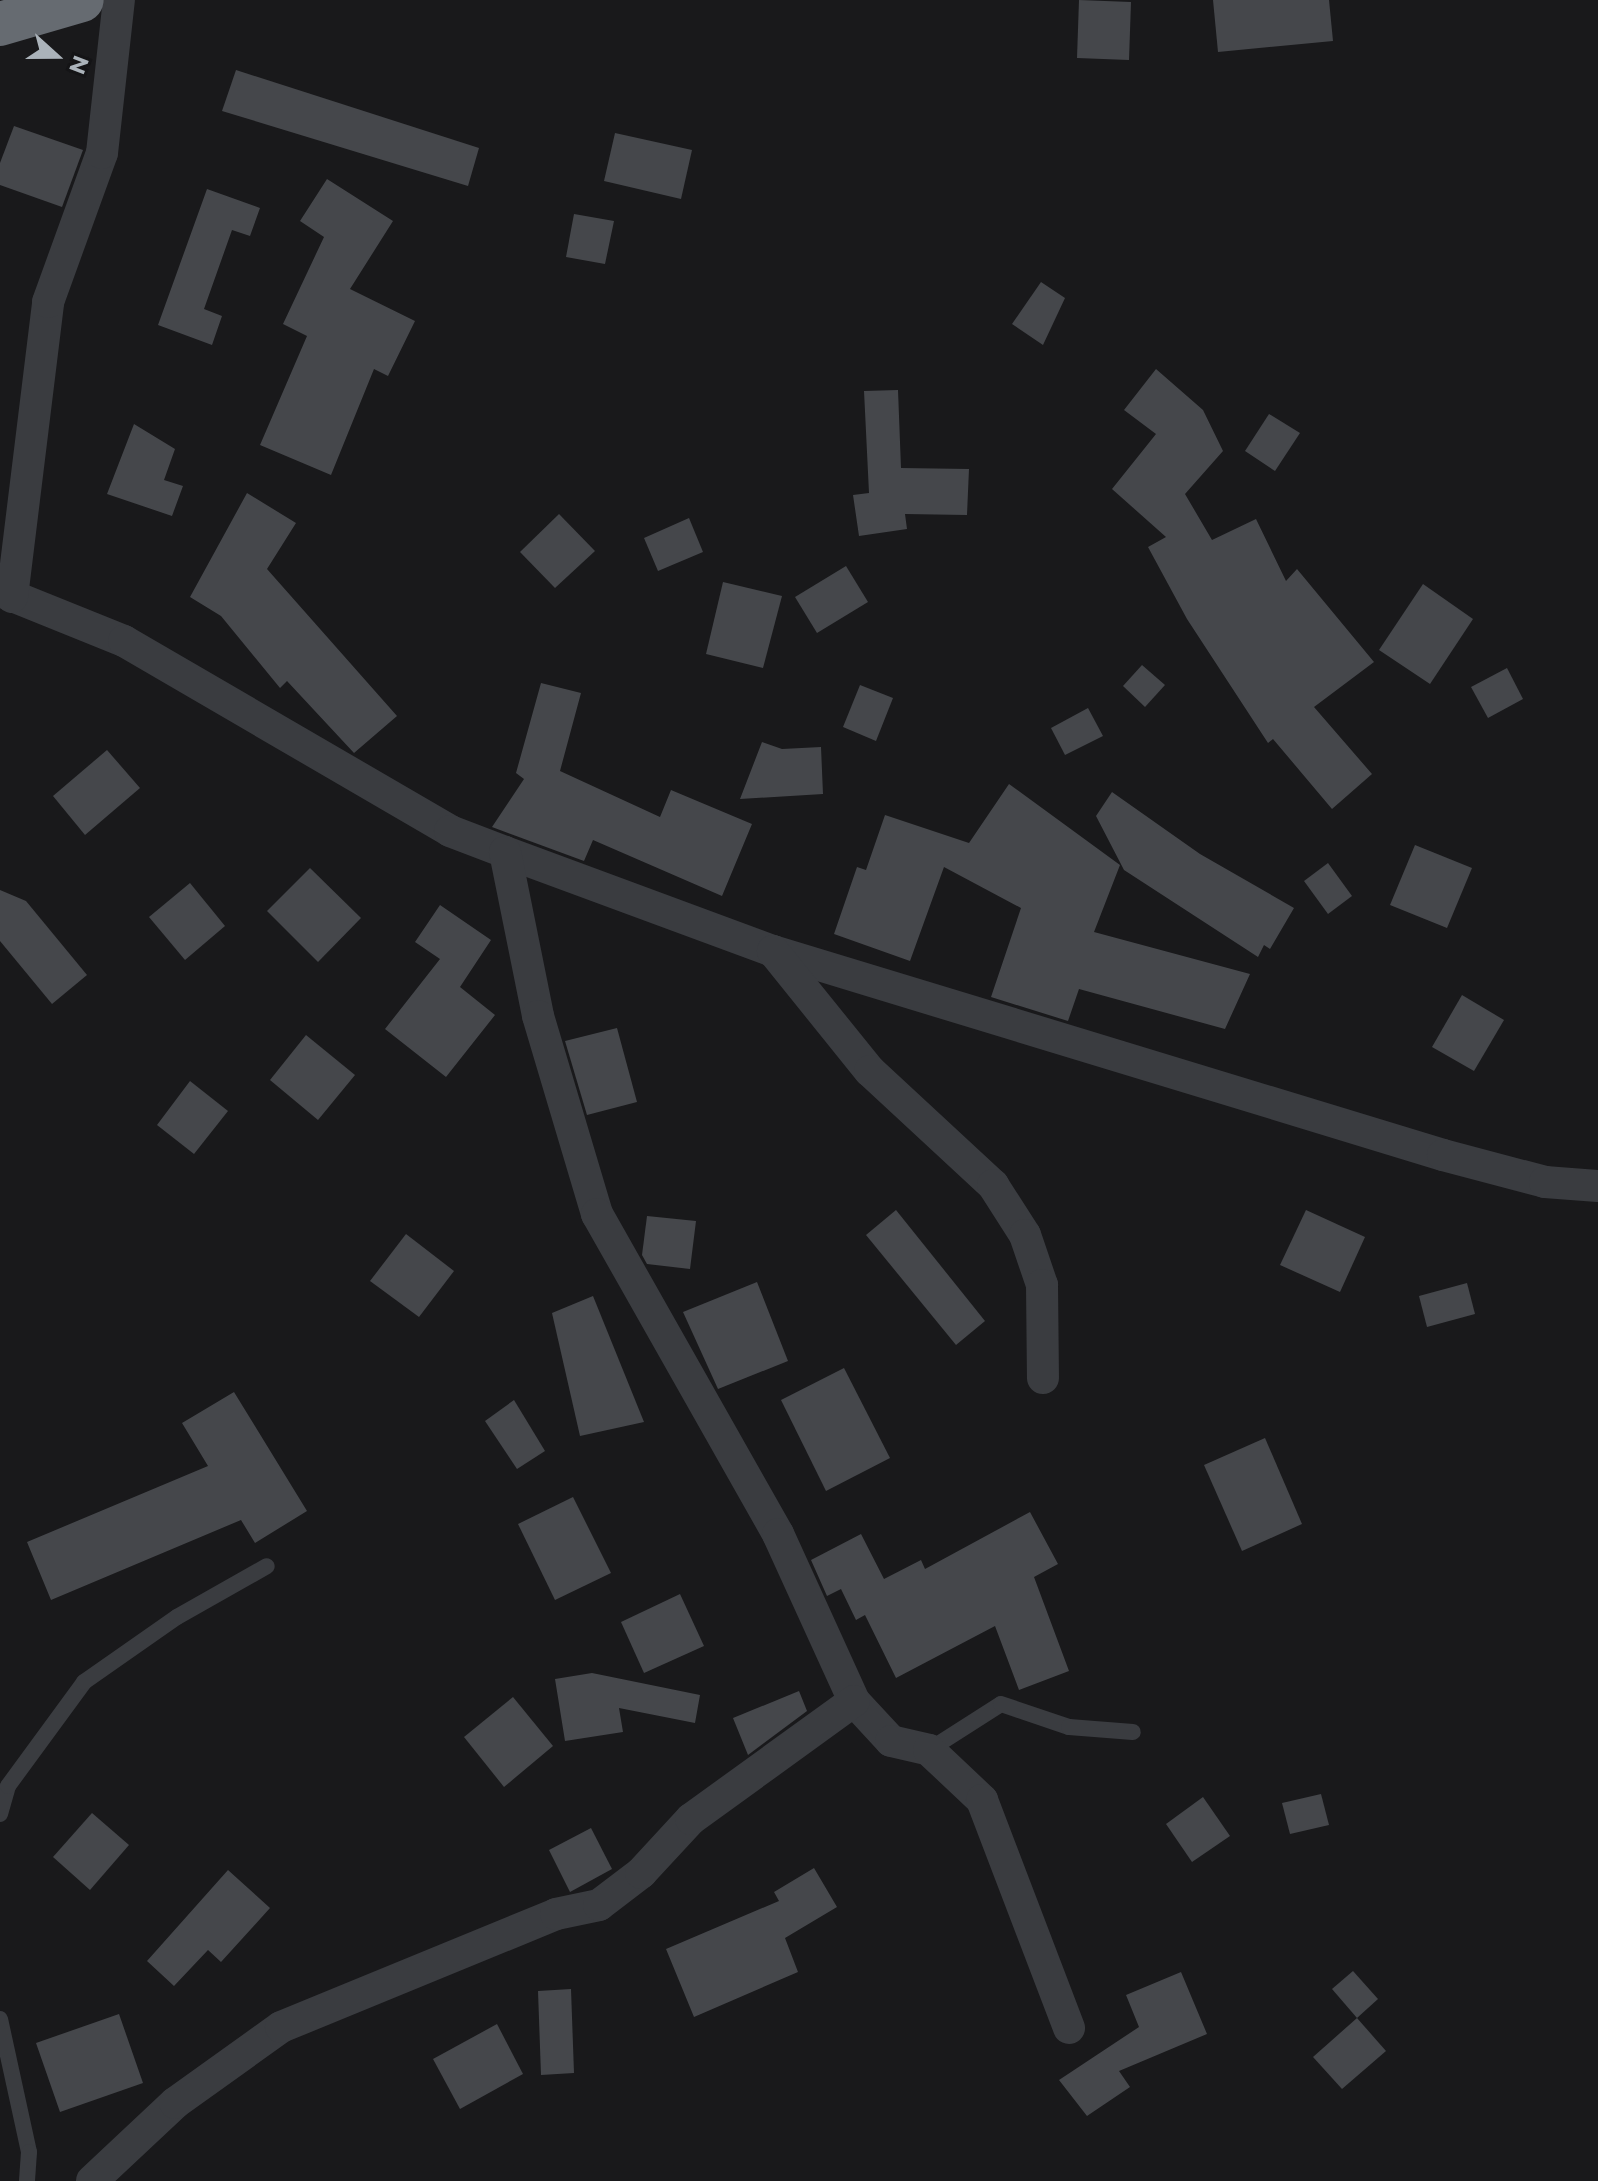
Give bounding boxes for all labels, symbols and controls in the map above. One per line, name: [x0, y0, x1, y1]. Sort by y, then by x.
north arrow: [16, 16, 96, 96]
text: N: [63, 52, 95, 78]

